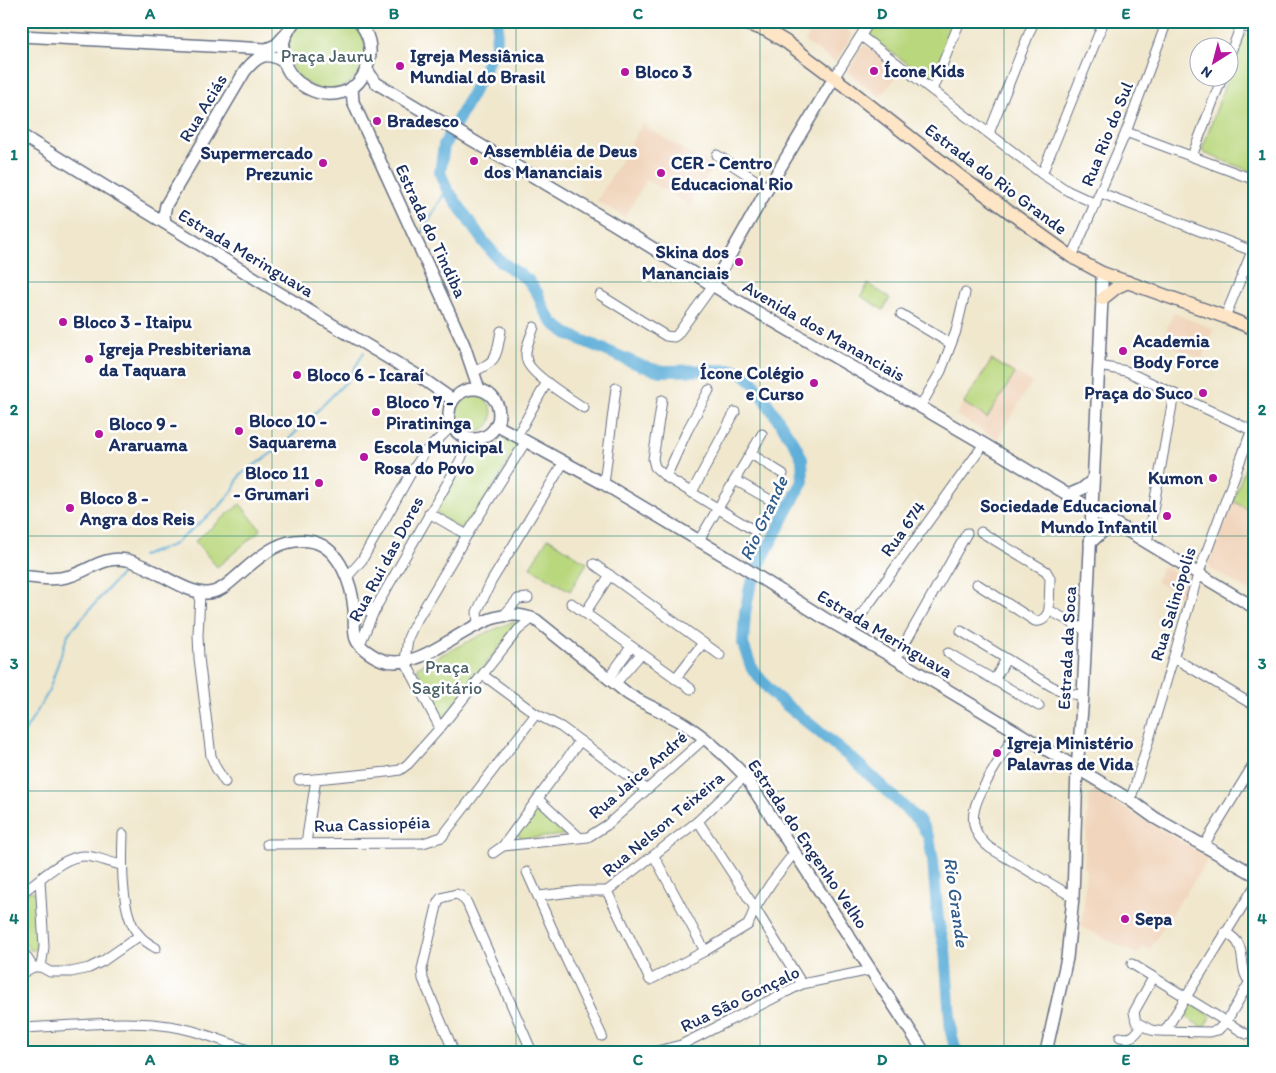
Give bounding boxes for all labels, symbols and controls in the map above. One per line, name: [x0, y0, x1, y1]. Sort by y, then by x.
text: A: [144, 4, 156, 23]
text: B: [389, 4, 400, 23]
text: C: [633, 4, 644, 23]
text: D: [877, 4, 888, 23]
text: E: [1122, 4, 1131, 23]
north arrow: [1188, 38, 1238, 88]
park label: Praça Jauru: [281, 45, 374, 67]
place label: Igreja Messiânica Mundial do Brasil: [410, 45, 546, 88]
marker: Igreja Messiânica Mundial do Brasil: [394, 60, 406, 72]
place label: Ícone Kids: [884, 60, 964, 82]
place label: Bloco 3: [635, 61, 692, 83]
text: N: [1198, 62, 1215, 82]
marker: Ícone Kids: [868, 65, 880, 77]
marker: Bloco 3: [619, 66, 631, 78]
street label: Rua Aciás: [174, 70, 232, 146]
street label: Rua Rio do Sul: [1076, 78, 1138, 190]
place label: Bradesco: [387, 110, 459, 132]
marker: Bradesco: [371, 115, 383, 127]
street label: Estrada do Rio Grande: [921, 118, 1071, 240]
place label: Assembléia de Deus dos Mananciais: [483, 140, 637, 183]
place label: Supermercado Prezunic: [201, 142, 314, 185]
text: 1: [10, 145, 18, 164]
text: 1: [1258, 145, 1266, 164]
place label: CER - Centro Educacional Rio: [671, 152, 793, 195]
marker: Assembléia de Deus dos Mananciais: [468, 155, 480, 167]
marker: Supermercado Prezunic: [317, 157, 329, 169]
street label: Estrada do Tindiba: [390, 161, 472, 302]
marker: CER - Centro Educacional Rio: [655, 167, 667, 179]
street label: Estrada Meringuava: [174, 204, 318, 303]
place label: Skina dos Mananciais: [642, 241, 729, 284]
marker: Skina dos Mananciais: [733, 256, 745, 268]
street label: Avenida dos Mananciais: [739, 276, 909, 386]
place label: Bloco 3 - Itaipu: [73, 311, 193, 333]
marker: Bloco 3 - Itaipu: [57, 316, 69, 328]
place label: Academia Body Force: [1132, 330, 1219, 373]
place label: Igreja Presbiteriana da Taquara: [99, 338, 251, 381]
marker: Academia Body Force: [1117, 345, 1129, 357]
marker: Igreja Presbiteriana da Taquara: [83, 353, 95, 365]
place label: Ícone Colégio e Curso: [700, 362, 804, 405]
place label: Bloco 6 - Icaraí: [307, 364, 424, 386]
marker: Bloco 6 - Icaraí: [291, 369, 303, 381]
marker: Ícone Colégio e Curso: [808, 377, 820, 389]
place label: Praça do Suco: [1084, 382, 1193, 404]
marker: Praça do Suco: [1197, 387, 1209, 399]
place label: Bloco 7 - Piratininga: [386, 391, 471, 434]
text: 2: [10, 400, 19, 419]
text: 2: [1258, 400, 1267, 419]
marker: Bloco 7 - Piratininga: [370, 406, 382, 418]
place label: Bloco 10 - Saquarema: [249, 410, 336, 453]
place label: Bloco 9 - Araruama: [108, 413, 188, 456]
marker: Bloco 10 - Saquarema: [233, 425, 245, 437]
marker: Bloco 9 - Araruama: [93, 428, 105, 440]
place label: Escola Municipal Rosa do Povo: [374, 436, 504, 479]
marker: Escola Municipal Rosa do Povo: [358, 451, 370, 463]
place label: Bloco 11 - Grumari: [233, 462, 310, 505]
place label: Kumon: [1148, 467, 1203, 489]
water label: Rio Grande: [734, 472, 793, 564]
marker: Kumon: [1207, 472, 1219, 484]
marker: Bloco 11 - Grumari: [313, 477, 325, 489]
place label: Bloco 8 - Angra dos Reis: [79, 487, 195, 530]
street label: Rua Rui das Dores: [344, 492, 428, 626]
place label: Sociedade Educacional Mundo Infantil: [980, 495, 1158, 538]
street label: Rua 674: [876, 497, 931, 561]
marker: Bloco 8 - Angra dos Reis: [64, 502, 76, 514]
marker: Sociedade Educacional Mundo Infantil: [1161, 510, 1173, 522]
street label: Rua Salinópolis: [1145, 544, 1201, 664]
street label: Estrada Meringuava: [813, 585, 957, 684]
street label: Estrada da Soca: [1053, 586, 1081, 710]
text: 3: [10, 654, 19, 673]
text: 3: [1258, 654, 1267, 673]
park label: Praça Sagitário: [412, 656, 482, 699]
street label: Rua Jaice André: [584, 726, 692, 824]
place label: Igreja Ministério Palavras de Vida: [1007, 732, 1134, 775]
marker: Igreja Ministério Palavras de Vida: [991, 747, 1003, 759]
street label: Estrada do Engenho Velho: [743, 755, 873, 933]
street label: Rua Nelson Teixeira: [597, 766, 729, 881]
street label: Rua Cassiopéia: [313, 811, 431, 837]
water label: Rio Grande: [939, 856, 974, 949]
place label: Sepa: [1135, 908, 1172, 930]
text: 4: [9, 909, 19, 928]
text: 4: [1257, 909, 1267, 928]
marker: Sepa: [1119, 913, 1131, 925]
street label: Rua São Gonçalo: [677, 961, 803, 1037]
text: A: [144, 1050, 156, 1069]
text: B: [389, 1050, 400, 1069]
text: C: [633, 1050, 644, 1069]
text: D: [877, 1050, 888, 1069]
text: E: [1122, 1050, 1131, 1069]

